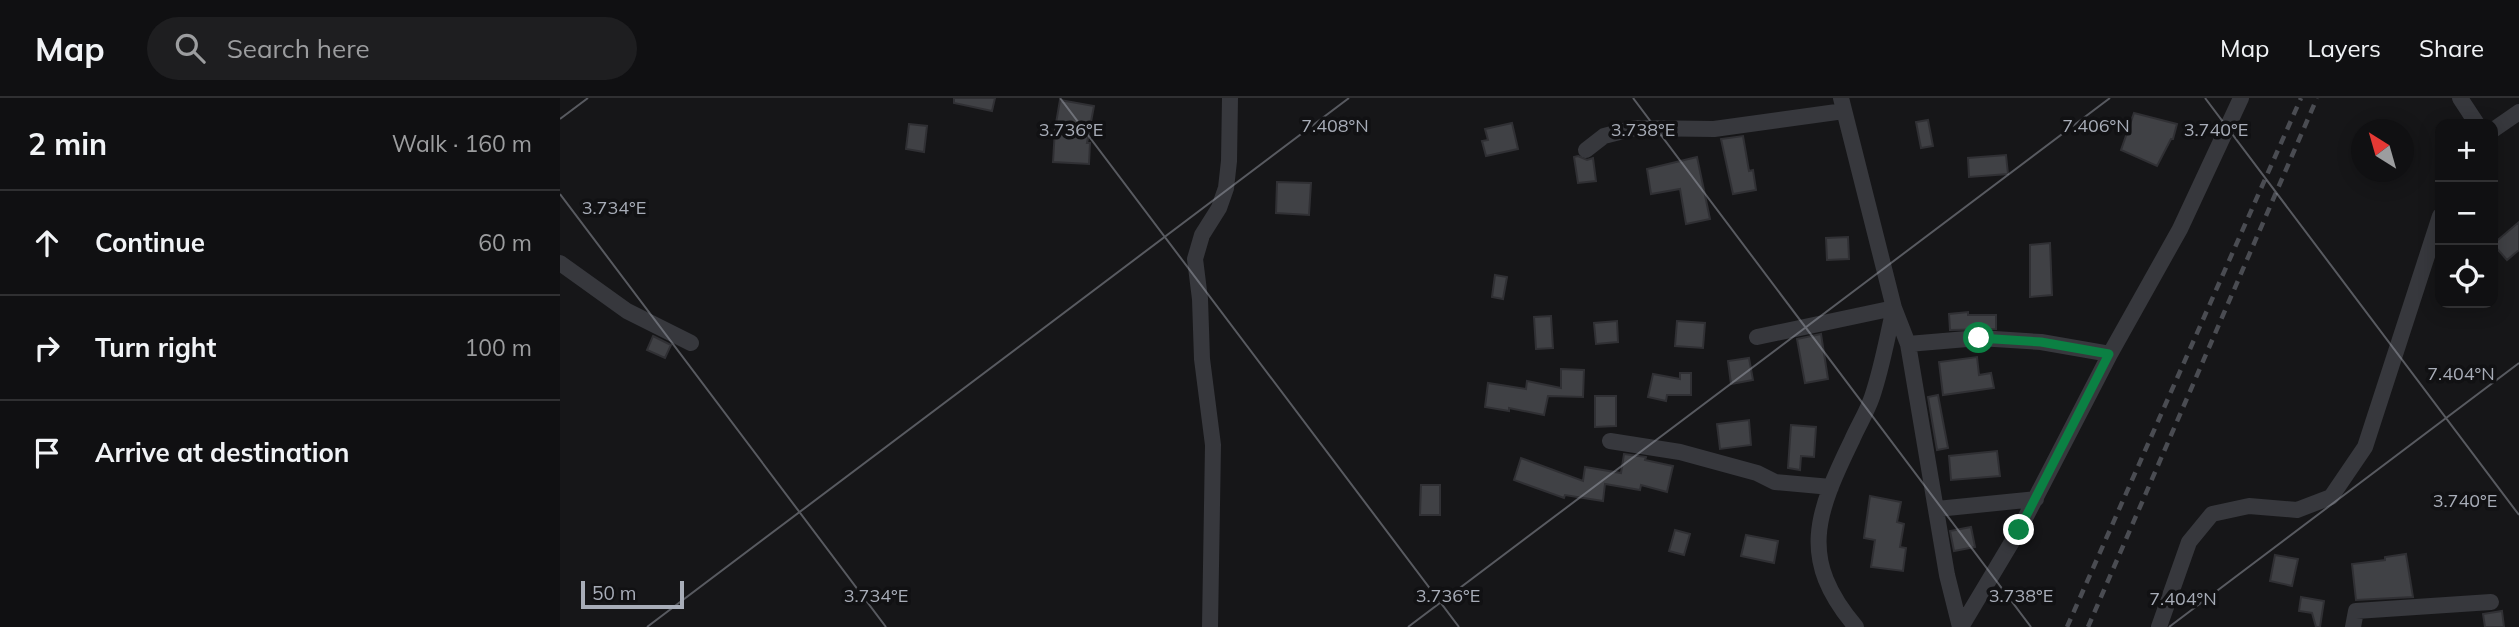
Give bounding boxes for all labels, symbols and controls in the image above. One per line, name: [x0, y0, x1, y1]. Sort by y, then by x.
search box: [147, 17, 637, 80]
text: Map: [35, 28, 105, 69]
icon: search: [171, 29, 209, 67]
text: Search here: [227, 32, 370, 65]
text: Map: [2220, 33, 2269, 63]
text: Layers: [2307, 33, 2381, 63]
text: Share: [2419, 33, 2484, 63]
text: 7.408°N: [1301, 114, 1369, 137]
text: 7.406°N: [2062, 114, 2130, 137]
text: 3.736°E: [1039, 118, 1103, 141]
text: 3.738°E: [1611, 118, 1675, 141]
text: 3.740°E: [2184, 118, 2248, 141]
north arrow: [2351, 119, 2414, 182]
map controls: [2435, 119, 2498, 308]
button: +: [2435, 119, 2498, 182]
text: 2 min: [28, 125, 107, 163]
text: Walk · 160 m: [392, 129, 532, 158]
button: −: [2435, 182, 2498, 245]
text: 3.734°E: [582, 196, 646, 219]
icon: ahead: [28, 224, 66, 262]
text: Continue: [95, 226, 205, 259]
text: 60 m: [478, 228, 532, 257]
button: locate: [2435, 245, 2498, 308]
route start: [1963, 322, 1994, 353]
icon: right: [28, 329, 66, 367]
text: Turn right: [95, 331, 216, 364]
text: 100 m: [464, 333, 532, 362]
text: 7.404°N: [2427, 362, 2495, 385]
icon: arrive: [28, 434, 66, 472]
text: Arrive at destination: [95, 436, 350, 469]
text: 3.740°E: [2433, 489, 2497, 512]
route end: [2003, 514, 2034, 545]
scale bar: [581, 578, 684, 610]
text: 50 m: [592, 581, 636, 605]
text: 3.734°E: [844, 584, 908, 607]
text: 3.736°E: [1416, 584, 1480, 607]
text: 3.738°E: [1989, 584, 2053, 607]
text: 7.404°N: [2149, 587, 2217, 610]

